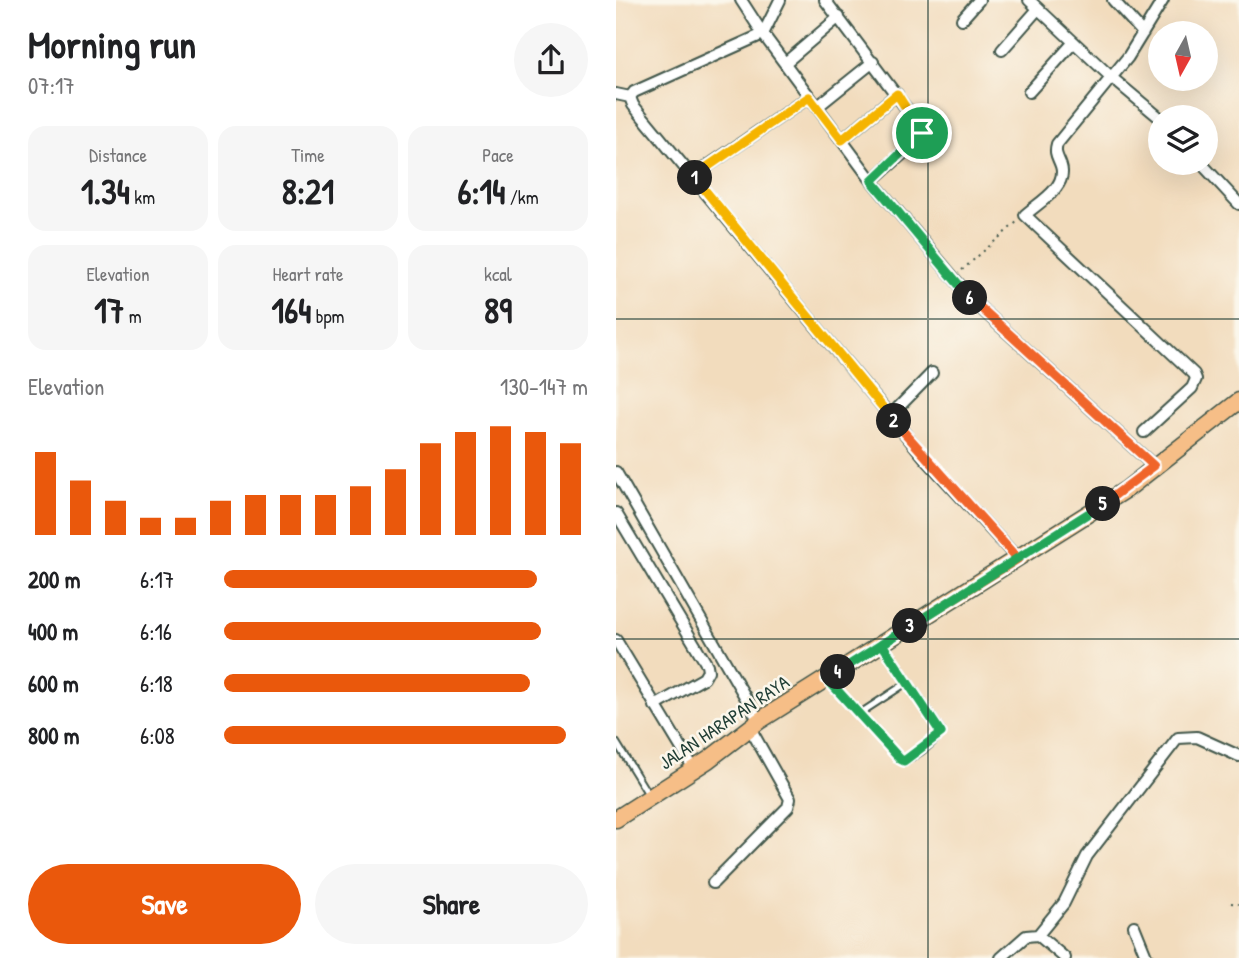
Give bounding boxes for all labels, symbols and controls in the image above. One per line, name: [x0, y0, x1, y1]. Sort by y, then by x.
text: Morning run: [28, 18, 196, 70]
north arrow: [1148, 21, 1218, 91]
map controls: [1148, 21, 1218, 175]
button: share: [514, 23, 588, 97]
text: 07:17: [28, 70, 75, 101]
pin: [892, 103, 952, 163]
button: layers: [1148, 105, 1218, 175]
icon: arrive: [903, 114, 941, 152]
text: Distance: [89, 142, 147, 168]
text: Time: [291, 142, 325, 168]
text: Pace: [482, 142, 514, 168]
pin: 1: [678, 160, 712, 196]
text: 1: [691, 164, 698, 190]
text: 1.34: [81, 168, 130, 215]
text: 8:21: [282, 168, 334, 215]
text: 6:14: [457, 168, 505, 215]
text: km: [130, 184, 155, 210]
text: /km: [505, 184, 539, 210]
text: Elevation: [86, 261, 150, 287]
text: Heart rate: [273, 261, 343, 287]
text: kcal: [484, 261, 512, 287]
pin: 6: [952, 280, 988, 316]
text: 6: [966, 284, 973, 310]
text: 17: [94, 287, 124, 334]
text: 164: [271, 287, 311, 334]
text: 89: [484, 287, 512, 334]
text: m: [124, 303, 142, 329]
text: bpm: [311, 303, 345, 329]
text: Elevation: [28, 371, 104, 402]
text: 130–147 m: [500, 371, 588, 402]
pin: 2: [876, 404, 912, 438]
text: 2: [889, 407, 898, 433]
pin: 5: [1086, 486, 1120, 522]
text: 5: [1098, 490, 1107, 516]
text: 200 m: [28, 564, 80, 595]
text: 6:17: [140, 564, 174, 595]
pin: 3: [892, 608, 928, 644]
text: 3: [905, 612, 914, 638]
text: 400 m: [28, 616, 78, 647]
text: 6:16: [140, 616, 172, 647]
pin: 4: [820, 654, 856, 690]
text: 4: [834, 658, 841, 684]
text: 600 m: [28, 668, 79, 699]
text: 6:18: [140, 668, 173, 699]
street label: JALAN HARAPAN RAYA: [654, 669, 794, 775]
text: 800 m: [28, 720, 80, 751]
text: 6:08: [140, 720, 175, 751]
button: Save: [28, 864, 301, 944]
button: Share: [315, 864, 588, 944]

